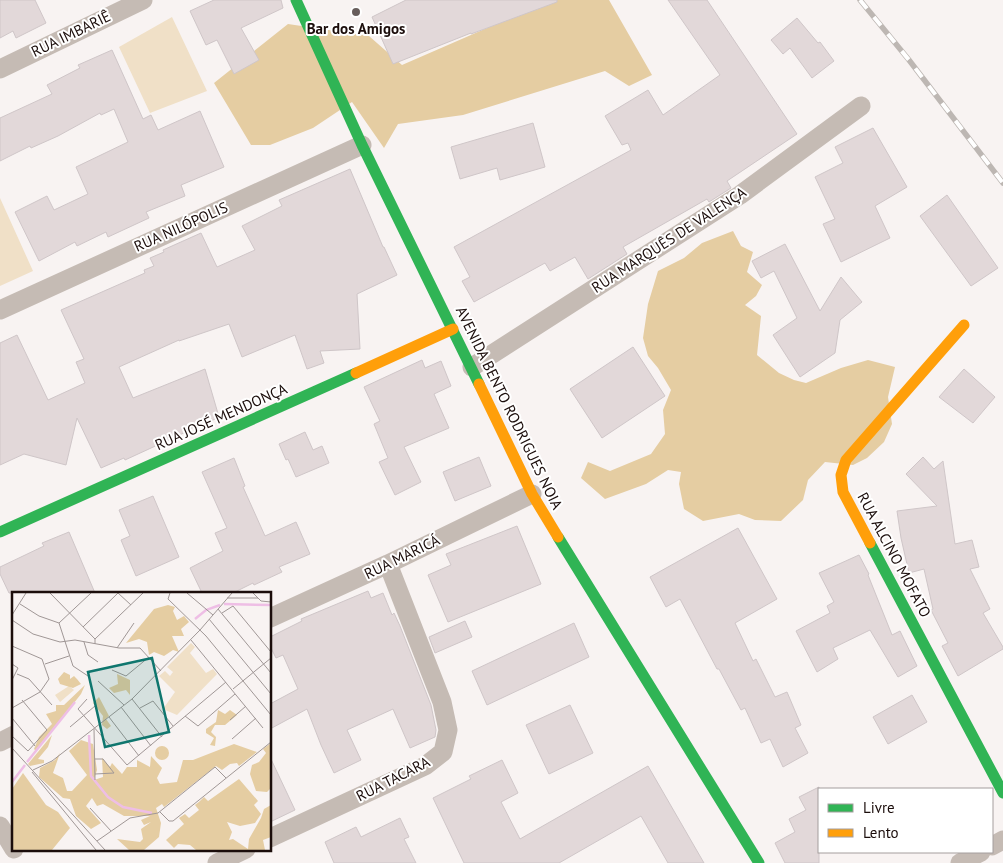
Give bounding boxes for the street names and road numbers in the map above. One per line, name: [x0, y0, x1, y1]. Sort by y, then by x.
street label: RUA IMBARIÊ: [28, 6, 114, 61]
street label: RUA MARQUÊS DE VALENÇA: [588, 182, 750, 297]
street label: RUA NILÓPOLIS: [131, 197, 231, 256]
street label: AVENIDA BENTO RODRIGUES NOIA: [452, 303, 567, 513]
street label: RUA JOSÉ MENDONÇA: [152, 379, 290, 454]
street label: RUA ALCINO MOFATO: [853, 489, 935, 620]
street label: RUA MARICÁ: [361, 530, 443, 583]
street label: RUA TACARA: [353, 752, 433, 805]

